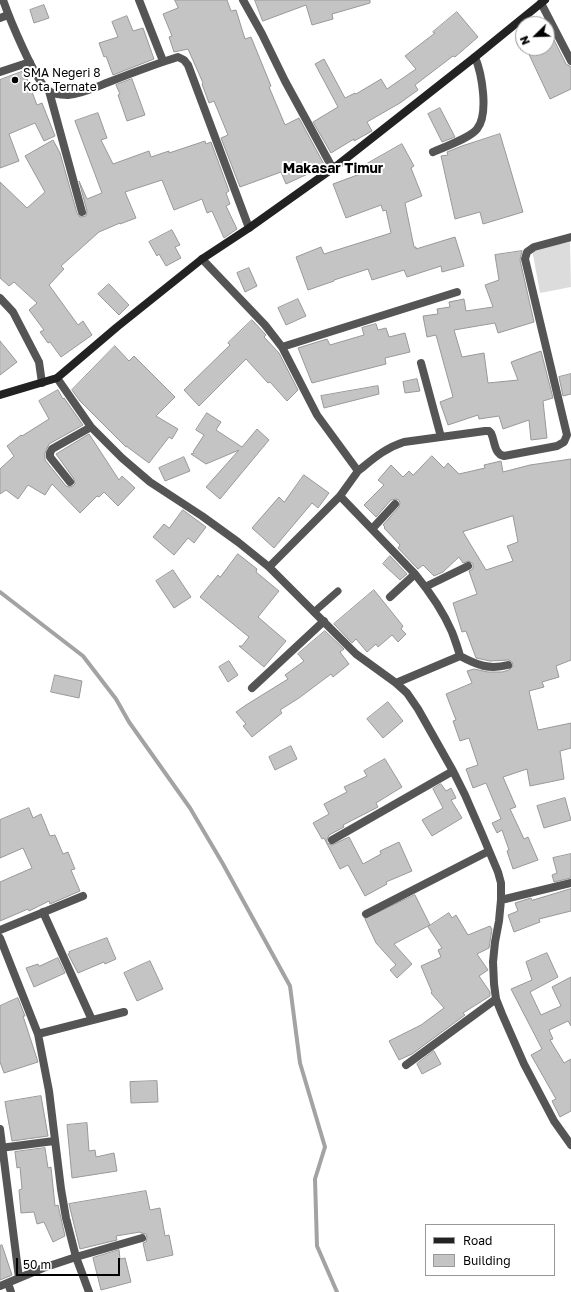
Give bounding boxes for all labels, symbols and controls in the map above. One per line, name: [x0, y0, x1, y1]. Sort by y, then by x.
north arrow: [515, 16, 555, 56]
text: N: [517, 34, 532, 47]
place label: SMA Negeri 8 Kota Ternate: [23, 66, 101, 94]
marker: SMA Negeri 8 Kota Ternate: [10, 75, 20, 85]
district label: Makasar Timur: [283, 161, 383, 177]
legend: [425, 1224, 555, 1276]
text: Road: [463, 1233, 492, 1248]
scale bar: [18, 1250, 122, 1276]
text: Building: [463, 1253, 511, 1268]
text: 50 m: [23, 1257, 51, 1272]

